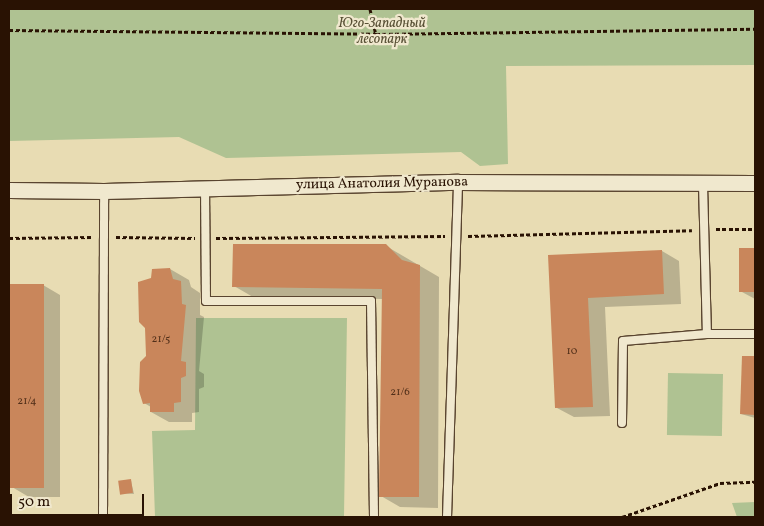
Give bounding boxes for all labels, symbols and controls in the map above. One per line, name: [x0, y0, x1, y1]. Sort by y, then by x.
park label: Юго-Западный лесопарк: [338, 16, 426, 48]
street label: улица Анатолия Муранова: [296, 174, 468, 194]
house number: 21/5: [152, 333, 170, 347]
house number: 10: [567, 345, 577, 359]
house number: 21/6: [390, 386, 410, 400]
house number: 21/4: [17, 395, 37, 409]
scale bar: [12, 484, 146, 516]
text: 50 m: [18, 492, 50, 513]

